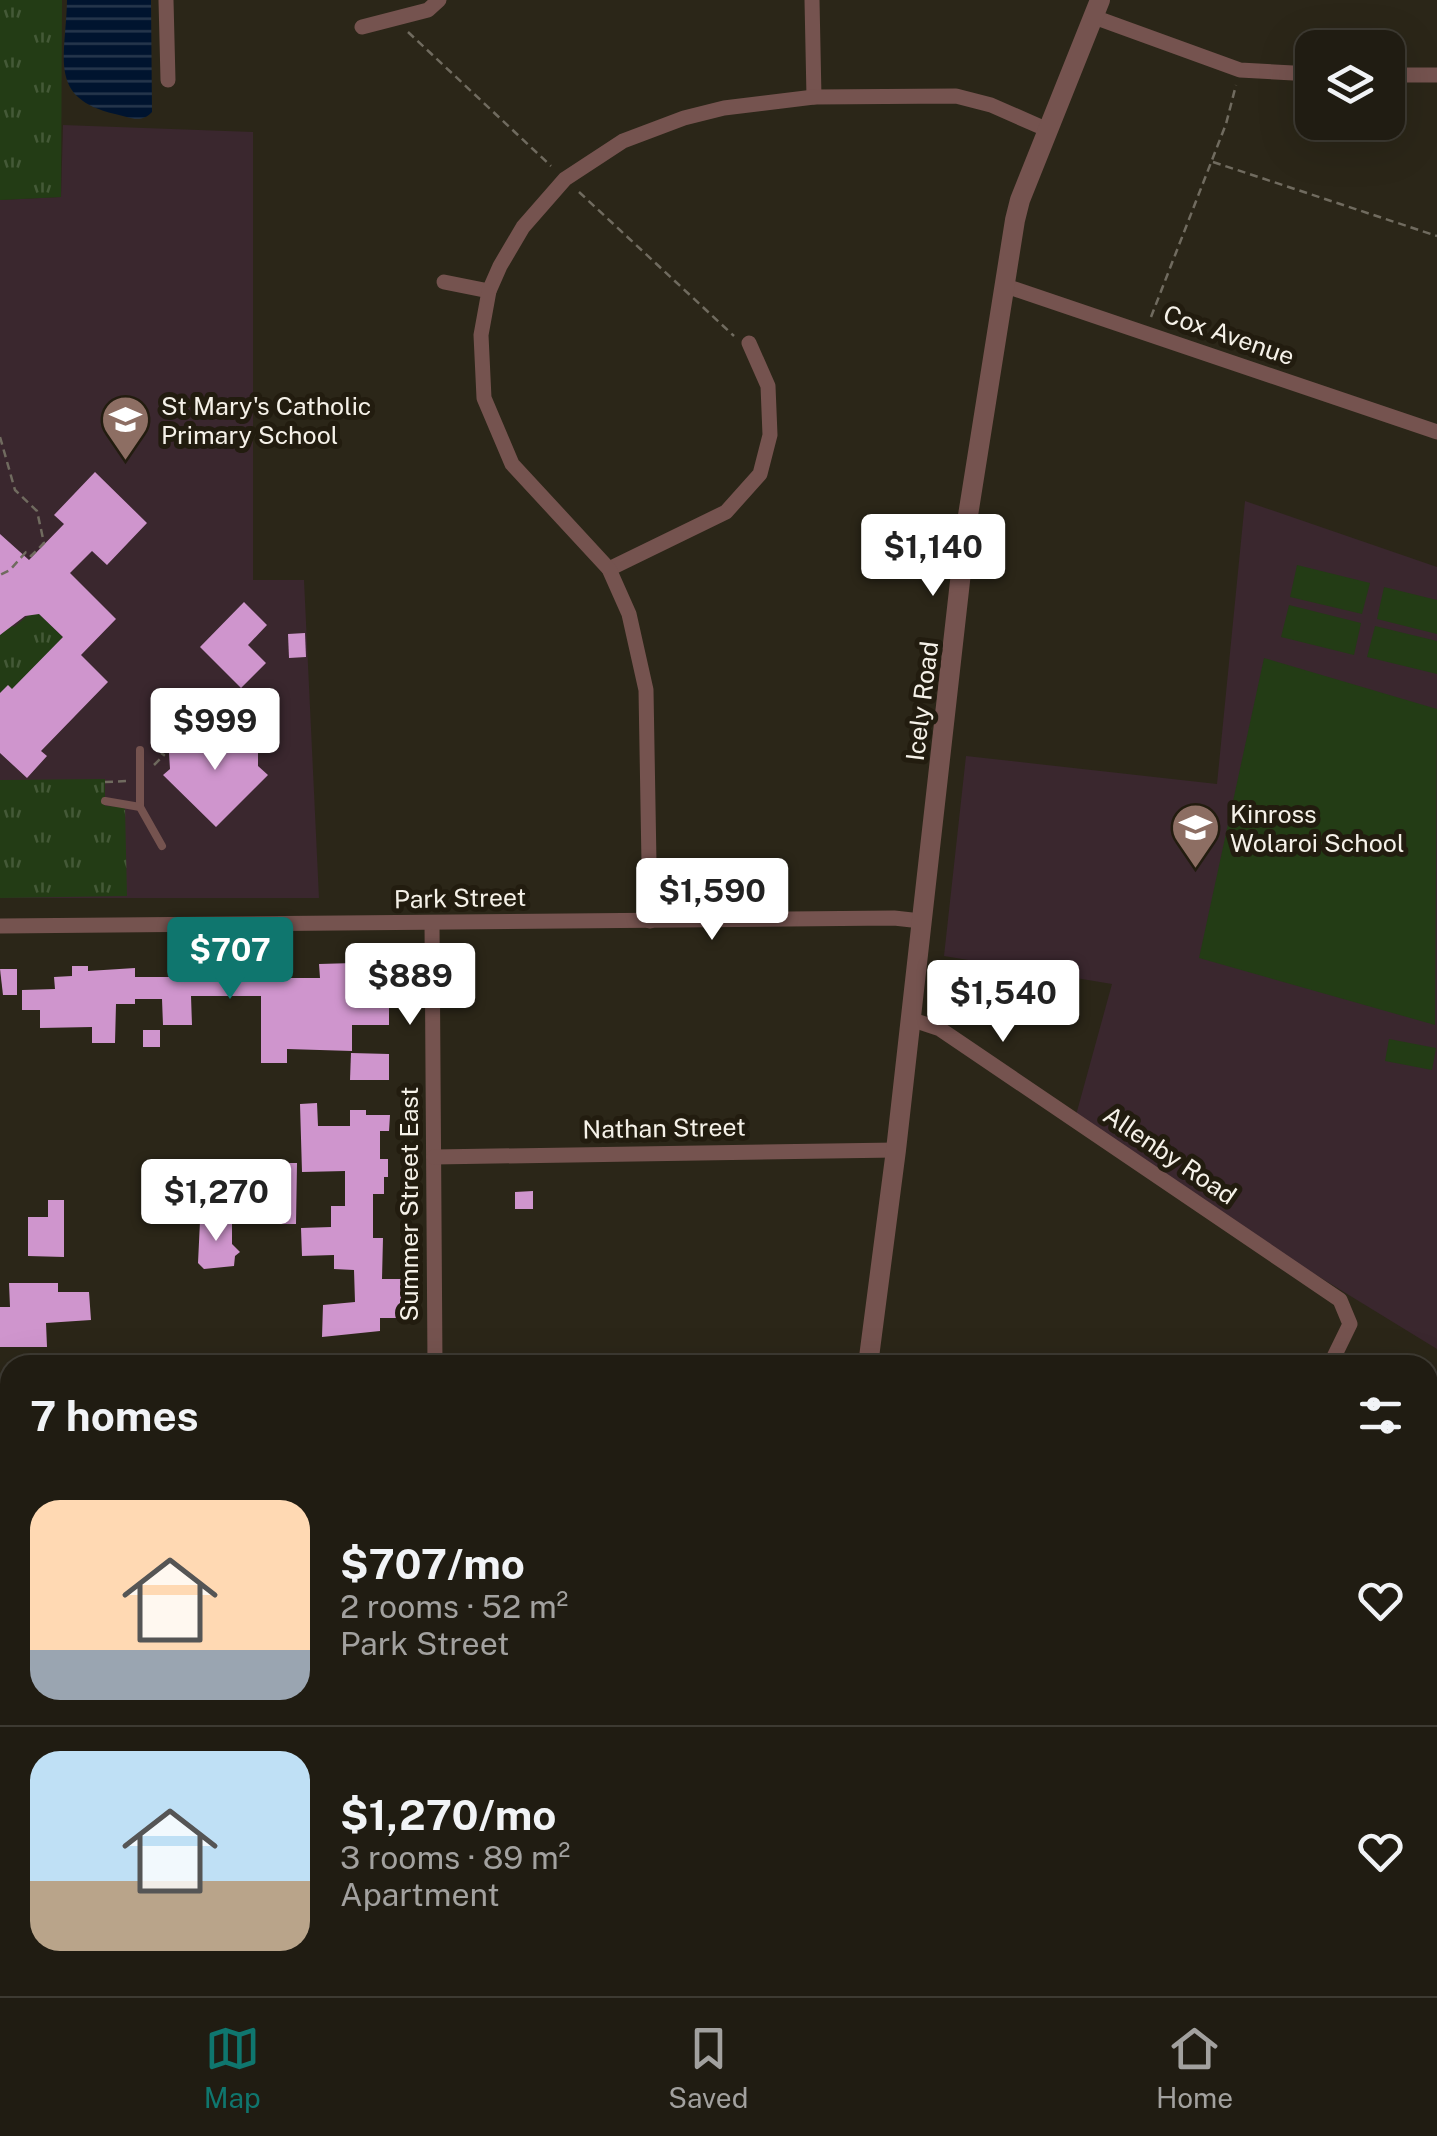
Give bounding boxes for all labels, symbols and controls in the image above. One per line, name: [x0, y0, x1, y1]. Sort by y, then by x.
map controls: [1295, 30, 1405, 140]
button: layers: [1295, 30, 1405, 140]
street label: Cox Avenue: [1160, 299, 1298, 371]
place label: St Mary's Catholic Primary School: [161, 391, 371, 450]
school or university icon: St Mary's Catholic Primary School: [100, 394, 152, 462]
pin: $1,140: [852, 514, 1014, 599]
text: $1,140: [883, 528, 983, 565]
street label: Icely Road: [900, 640, 944, 762]
pin: $999: [156, 688, 274, 773]
text: $999: [173, 702, 257, 739]
place label: Kinross Wolaroi School: [1230, 799, 1405, 858]
school or university icon: Kinross Wolaroi School: [1169, 802, 1221, 870]
pin: $1,590: [631, 858, 793, 943]
text: $1,590: [658, 872, 766, 909]
street label: Park Street: [394, 882, 526, 914]
pin: $707: [171, 917, 289, 1002]
text: $707: [189, 931, 271, 968]
pin: $889: [351, 943, 469, 1028]
text: $889: [367, 957, 453, 994]
pin: $1,540: [922, 960, 1084, 1045]
text: $1,540: [949, 974, 1057, 1011]
street label: Summer Street East: [394, 1087, 424, 1321]
street label: Allenby Road: [1098, 1100, 1242, 1210]
street label: Nathan Street: [582, 1112, 746, 1144]
pin: $1,270: [135, 1159, 297, 1244]
text: $1,270: [163, 1173, 269, 1210]
icon: filters: [1353, 1388, 1408, 1443]
text: 7 homes: [30, 1391, 199, 1440]
text: $707/mo: [340, 1539, 525, 1588]
icon: home: [110, 1540, 230, 1660]
icon: heart: [1353, 1573, 1408, 1628]
text: 2 rooms · 52 m²: [340, 1588, 568, 1625]
text: Park Street: [340, 1625, 510, 1662]
text: $1,270/mo: [340, 1790, 556, 1839]
icon: home: [110, 1791, 230, 1911]
icon: heart: [1353, 1824, 1408, 1879]
text: 3 rooms · 89 m²: [340, 1839, 570, 1876]
text: Apartment: [340, 1876, 500, 1913]
tab: Map: [204, 2021, 261, 2114]
tab: Saved: [668, 2021, 748, 2114]
tab: Home: [1156, 2021, 1233, 2114]

